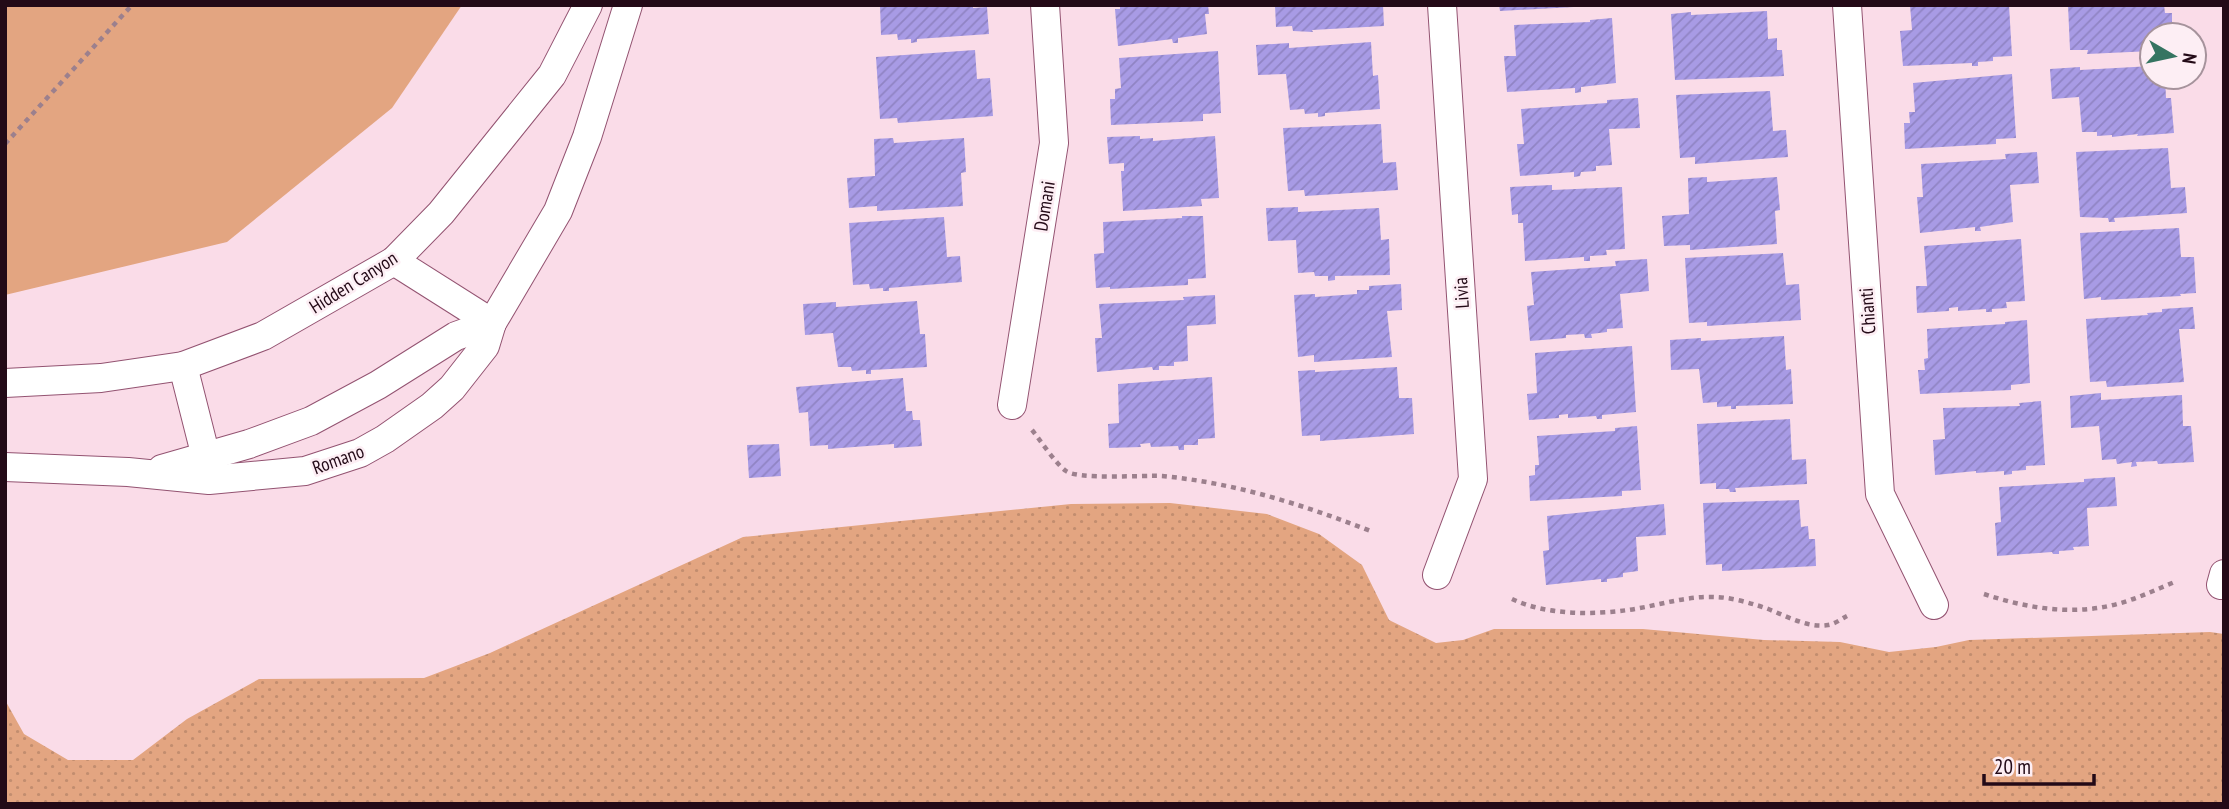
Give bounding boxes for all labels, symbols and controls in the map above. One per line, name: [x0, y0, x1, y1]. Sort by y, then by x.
north arrow: [2138, 21, 2208, 91]
text: N: [2177, 52, 2202, 66]
street label: Domani: [1028, 179, 1060, 233]
street label: Hidden Canyon: [305, 246, 401, 318]
street label: Livia: [1448, 277, 1474, 309]
street label: Chianti: [1853, 287, 1881, 335]
street label: Romano: [309, 439, 367, 479]
scale bar: [1984, 742, 2094, 786]
text: 20 m: [1994, 753, 2031, 780]

